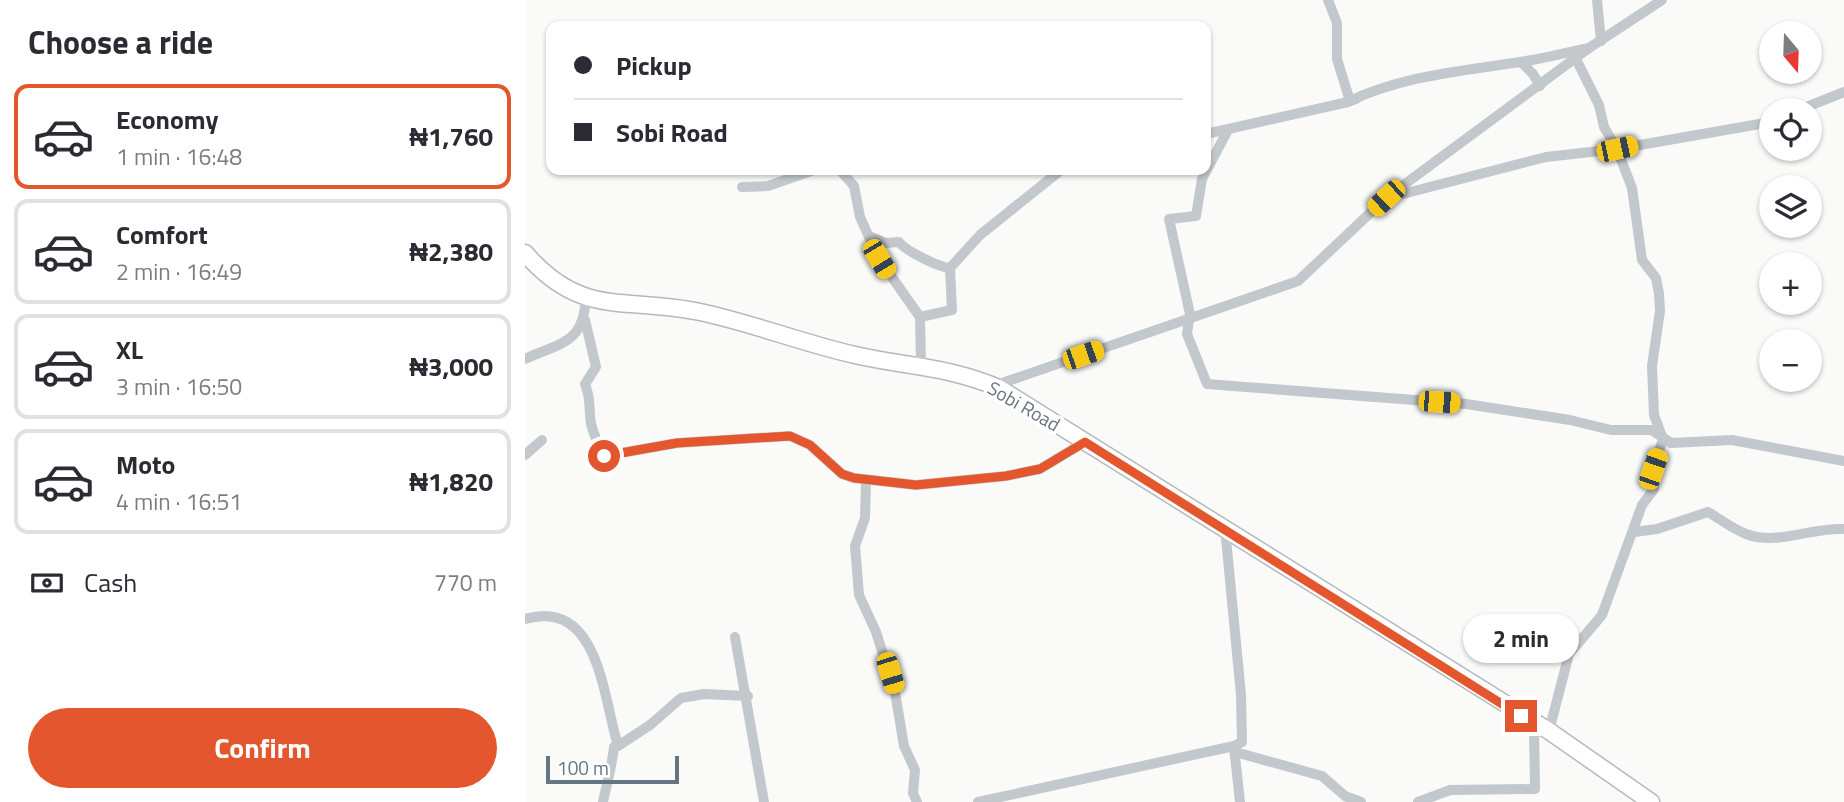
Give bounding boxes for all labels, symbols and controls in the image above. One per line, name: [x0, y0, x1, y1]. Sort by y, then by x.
text: Choose a ride: [28, 18, 213, 66]
north arrow: [1759, 21, 1822, 84]
map controls: [1759, 21, 1822, 392]
text: Pickup: [616, 46, 692, 85]
button: locate: [1759, 98, 1822, 161]
text: Economy: [116, 100, 218, 139]
icon: car: [32, 105, 95, 168]
text: Sobi Road: [616, 113, 728, 152]
text: ₦1,760: [409, 117, 493, 156]
car: [1595, 134, 1640, 164]
text: 1 min · 16:48: [116, 139, 242, 174]
button: layers: [1759, 175, 1822, 238]
car: [1364, 176, 1409, 220]
text: Comfort: [116, 215, 208, 254]
icon: car: [32, 220, 95, 283]
text: ₦2,380: [409, 232, 493, 271]
car: [860, 236, 899, 282]
button: +: [1759, 252, 1822, 315]
text: 2 min · 16:49: [116, 254, 242, 289]
button: −: [1759, 329, 1822, 392]
text: XL: [116, 330, 143, 369]
icon: car: [32, 335, 95, 398]
car: [1060, 338, 1107, 372]
text: ₦3,000: [409, 347, 493, 386]
text: 3 min · 16:50: [116, 369, 242, 404]
street label: Sobi Road: [982, 373, 1066, 438]
car: [1418, 390, 1461, 414]
route start: [588, 440, 620, 472]
text: Moto: [116, 445, 175, 484]
car: [1637, 446, 1670, 492]
icon: car: [32, 450, 95, 513]
text: ₦1,820: [409, 462, 493, 501]
text: 4 min · 16:51: [116, 484, 242, 519]
text: Cash: [84, 563, 137, 602]
icon: cash: [28, 564, 66, 602]
text: 770 m: [434, 565, 497, 600]
callout: 2 min: [1463, 614, 1579, 664]
text: 2 min: [1493, 621, 1549, 656]
car: [874, 650, 907, 696]
route end: [1505, 700, 1537, 732]
button: Confirm: [28, 708, 497, 788]
scale bar: [546, 753, 679, 785]
text: 100 m: [557, 753, 609, 782]

